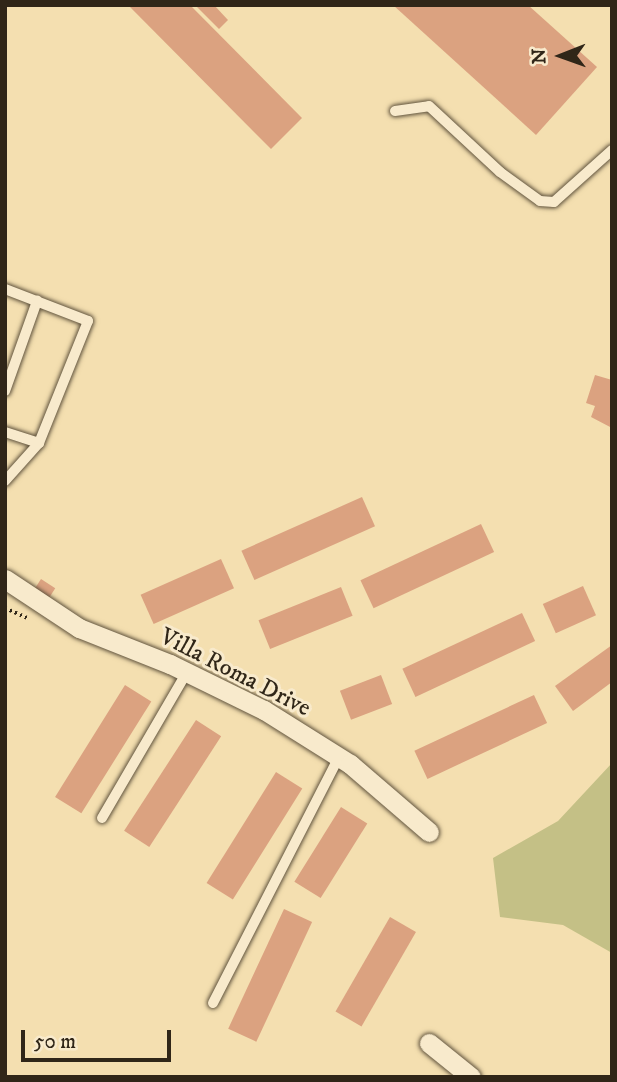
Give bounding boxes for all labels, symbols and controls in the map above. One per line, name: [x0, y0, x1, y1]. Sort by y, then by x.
north arrow: [526, 21, 596, 91]
text: N: [528, 48, 551, 64]
street label: Villa Roma Drive: [155, 623, 315, 723]
scale bar: [24, 1016, 175, 1060]
text: 50 m: [34, 1029, 76, 1055]

